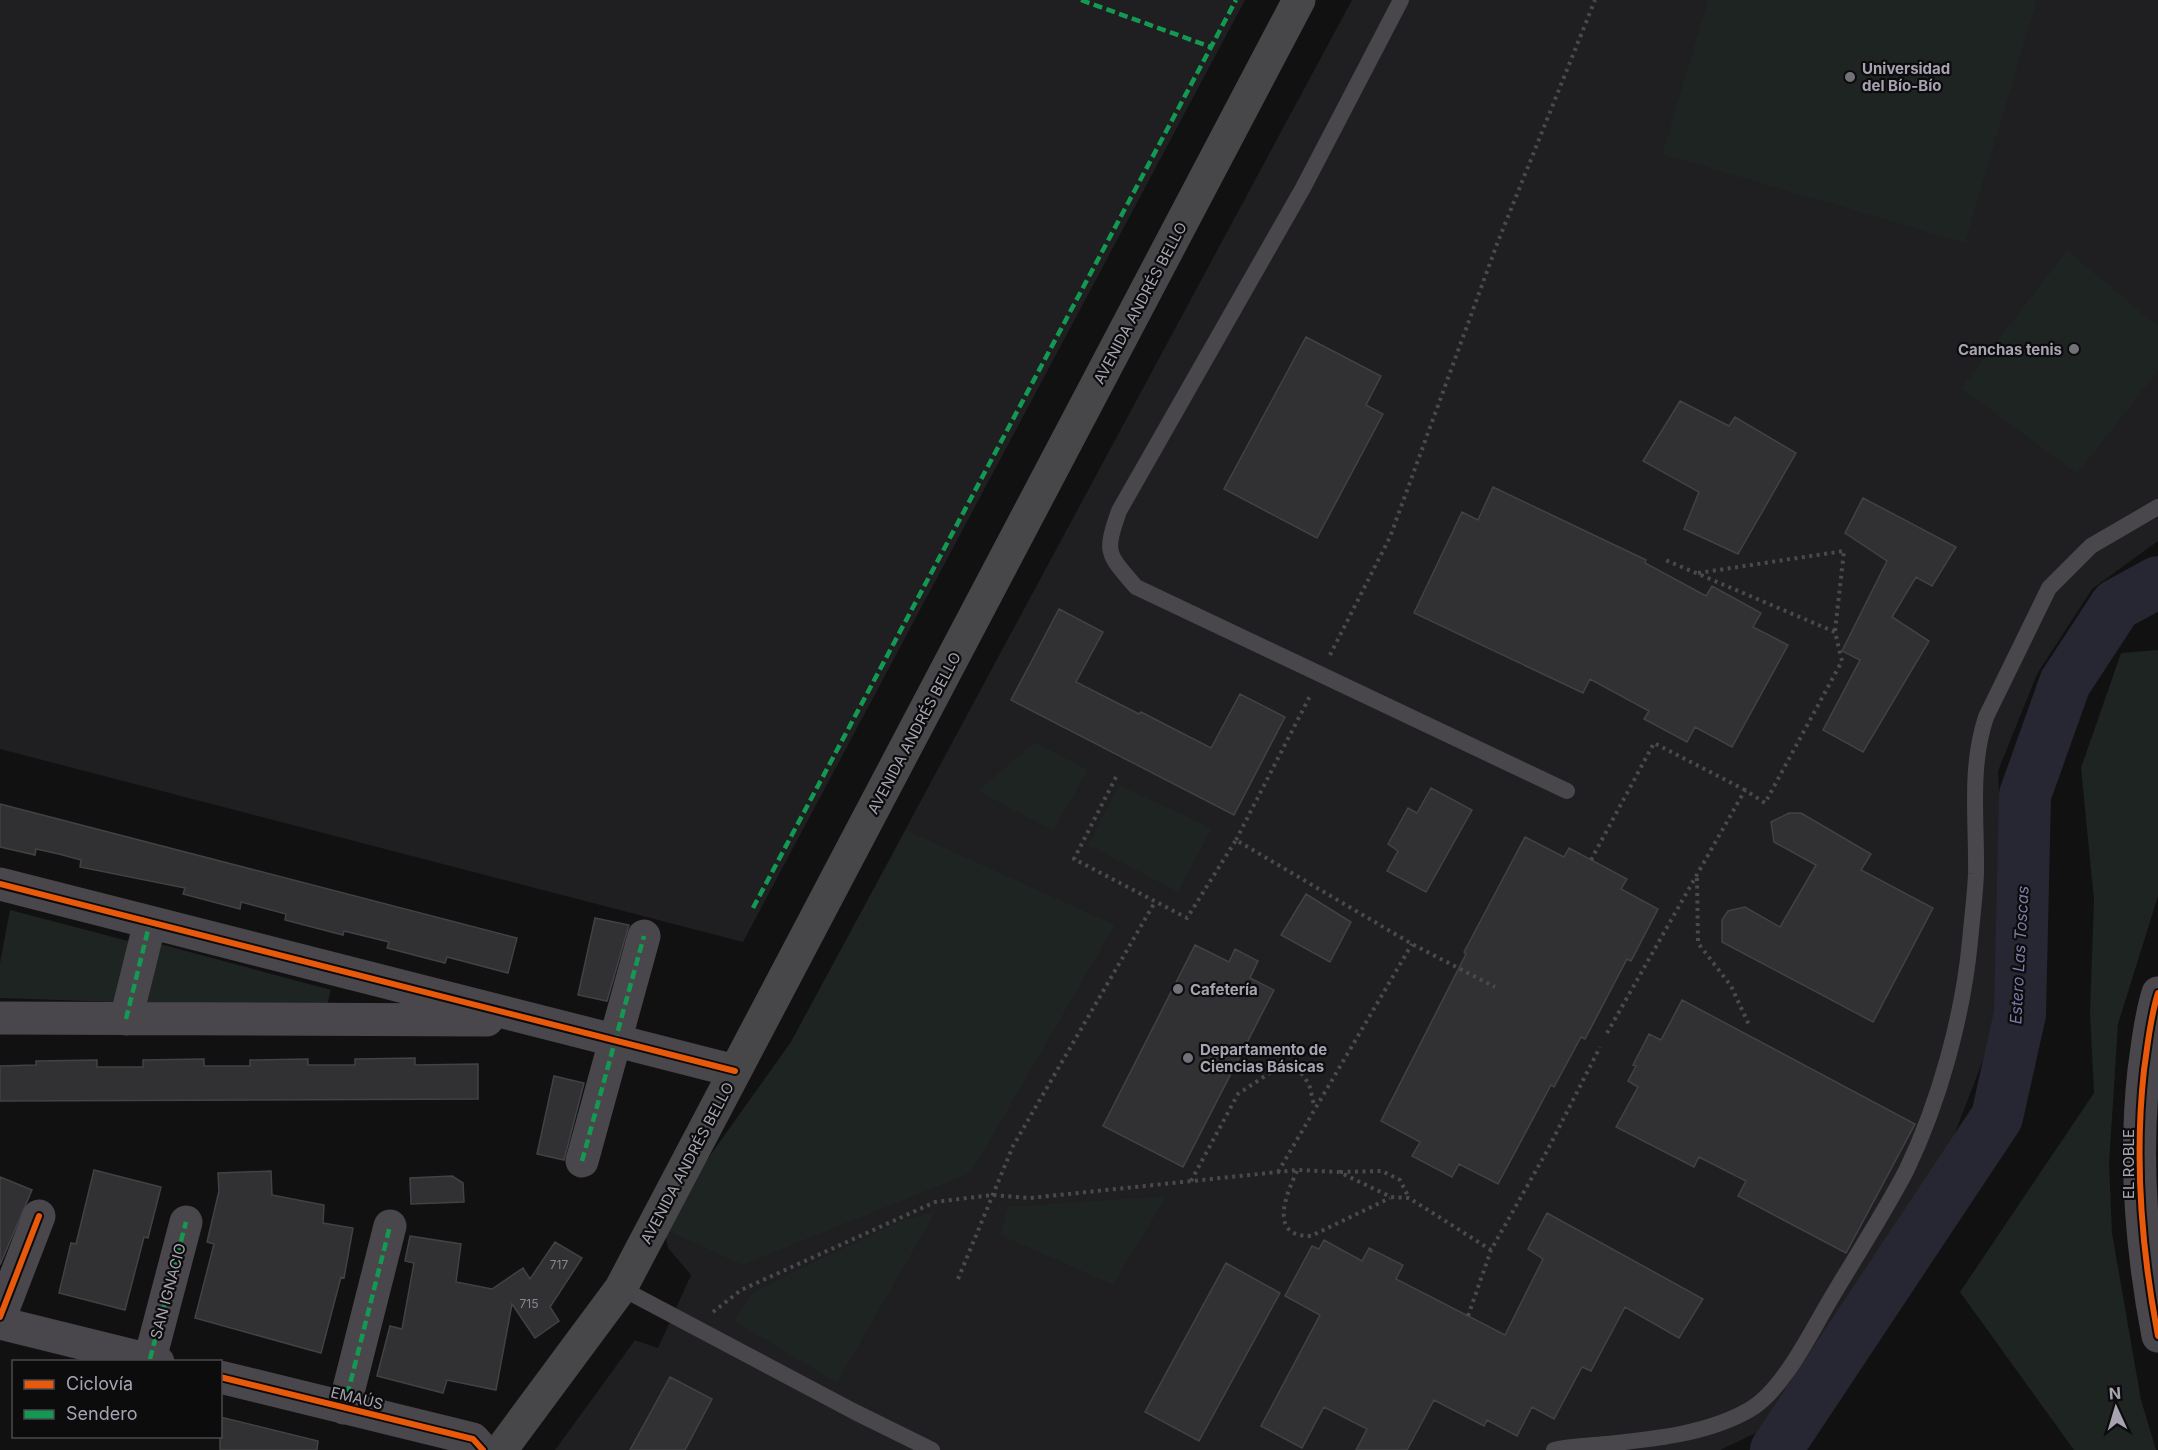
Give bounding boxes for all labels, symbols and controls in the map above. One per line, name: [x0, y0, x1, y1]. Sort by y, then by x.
place label: Universidad del Bío-Bío: [1862, 59, 1950, 95]
marker: Universidad del Bío-Bío: [1843, 70, 1857, 84]
street label: AVENIDA ANDRÉS BELLO: [1089, 219, 1191, 387]
place label: Canchas tenis: [1958, 340, 2062, 359]
marker: Canchas tenis: [2067, 342, 2081, 356]
street label: AVENIDA ANDRÉS BELLO: [863, 649, 965, 817]
water label: Estero Las Toscas: [2005, 885, 2033, 1025]
place label: Cafetería: [1190, 980, 1258, 999]
marker: Cafetería: [1171, 982, 1185, 996]
place label: Departamento de Ciencias Básicas: [1200, 1040, 1327, 1076]
marker: Departamento de Ciencias Básicas: [1181, 1051, 1195, 1065]
street label: AVENIDA ANDRÉS BELLO: [636, 1079, 738, 1247]
street label: EL ROBLE: [2119, 1129, 2138, 1199]
street label: SAN IGNACIO: [146, 1241, 190, 1341]
house number: 717: [550, 1257, 568, 1272]
house number: 715: [520, 1296, 538, 1311]
legend: [12, 1360, 222, 1438]
text: Ciclovía: [66, 1373, 133, 1394]
north arrow: [2086, 1378, 2146, 1438]
street label: EMAÚS: [329, 1382, 385, 1414]
text: N: [2108, 1383, 2122, 1403]
text: Sendero: [66, 1403, 137, 1424]

